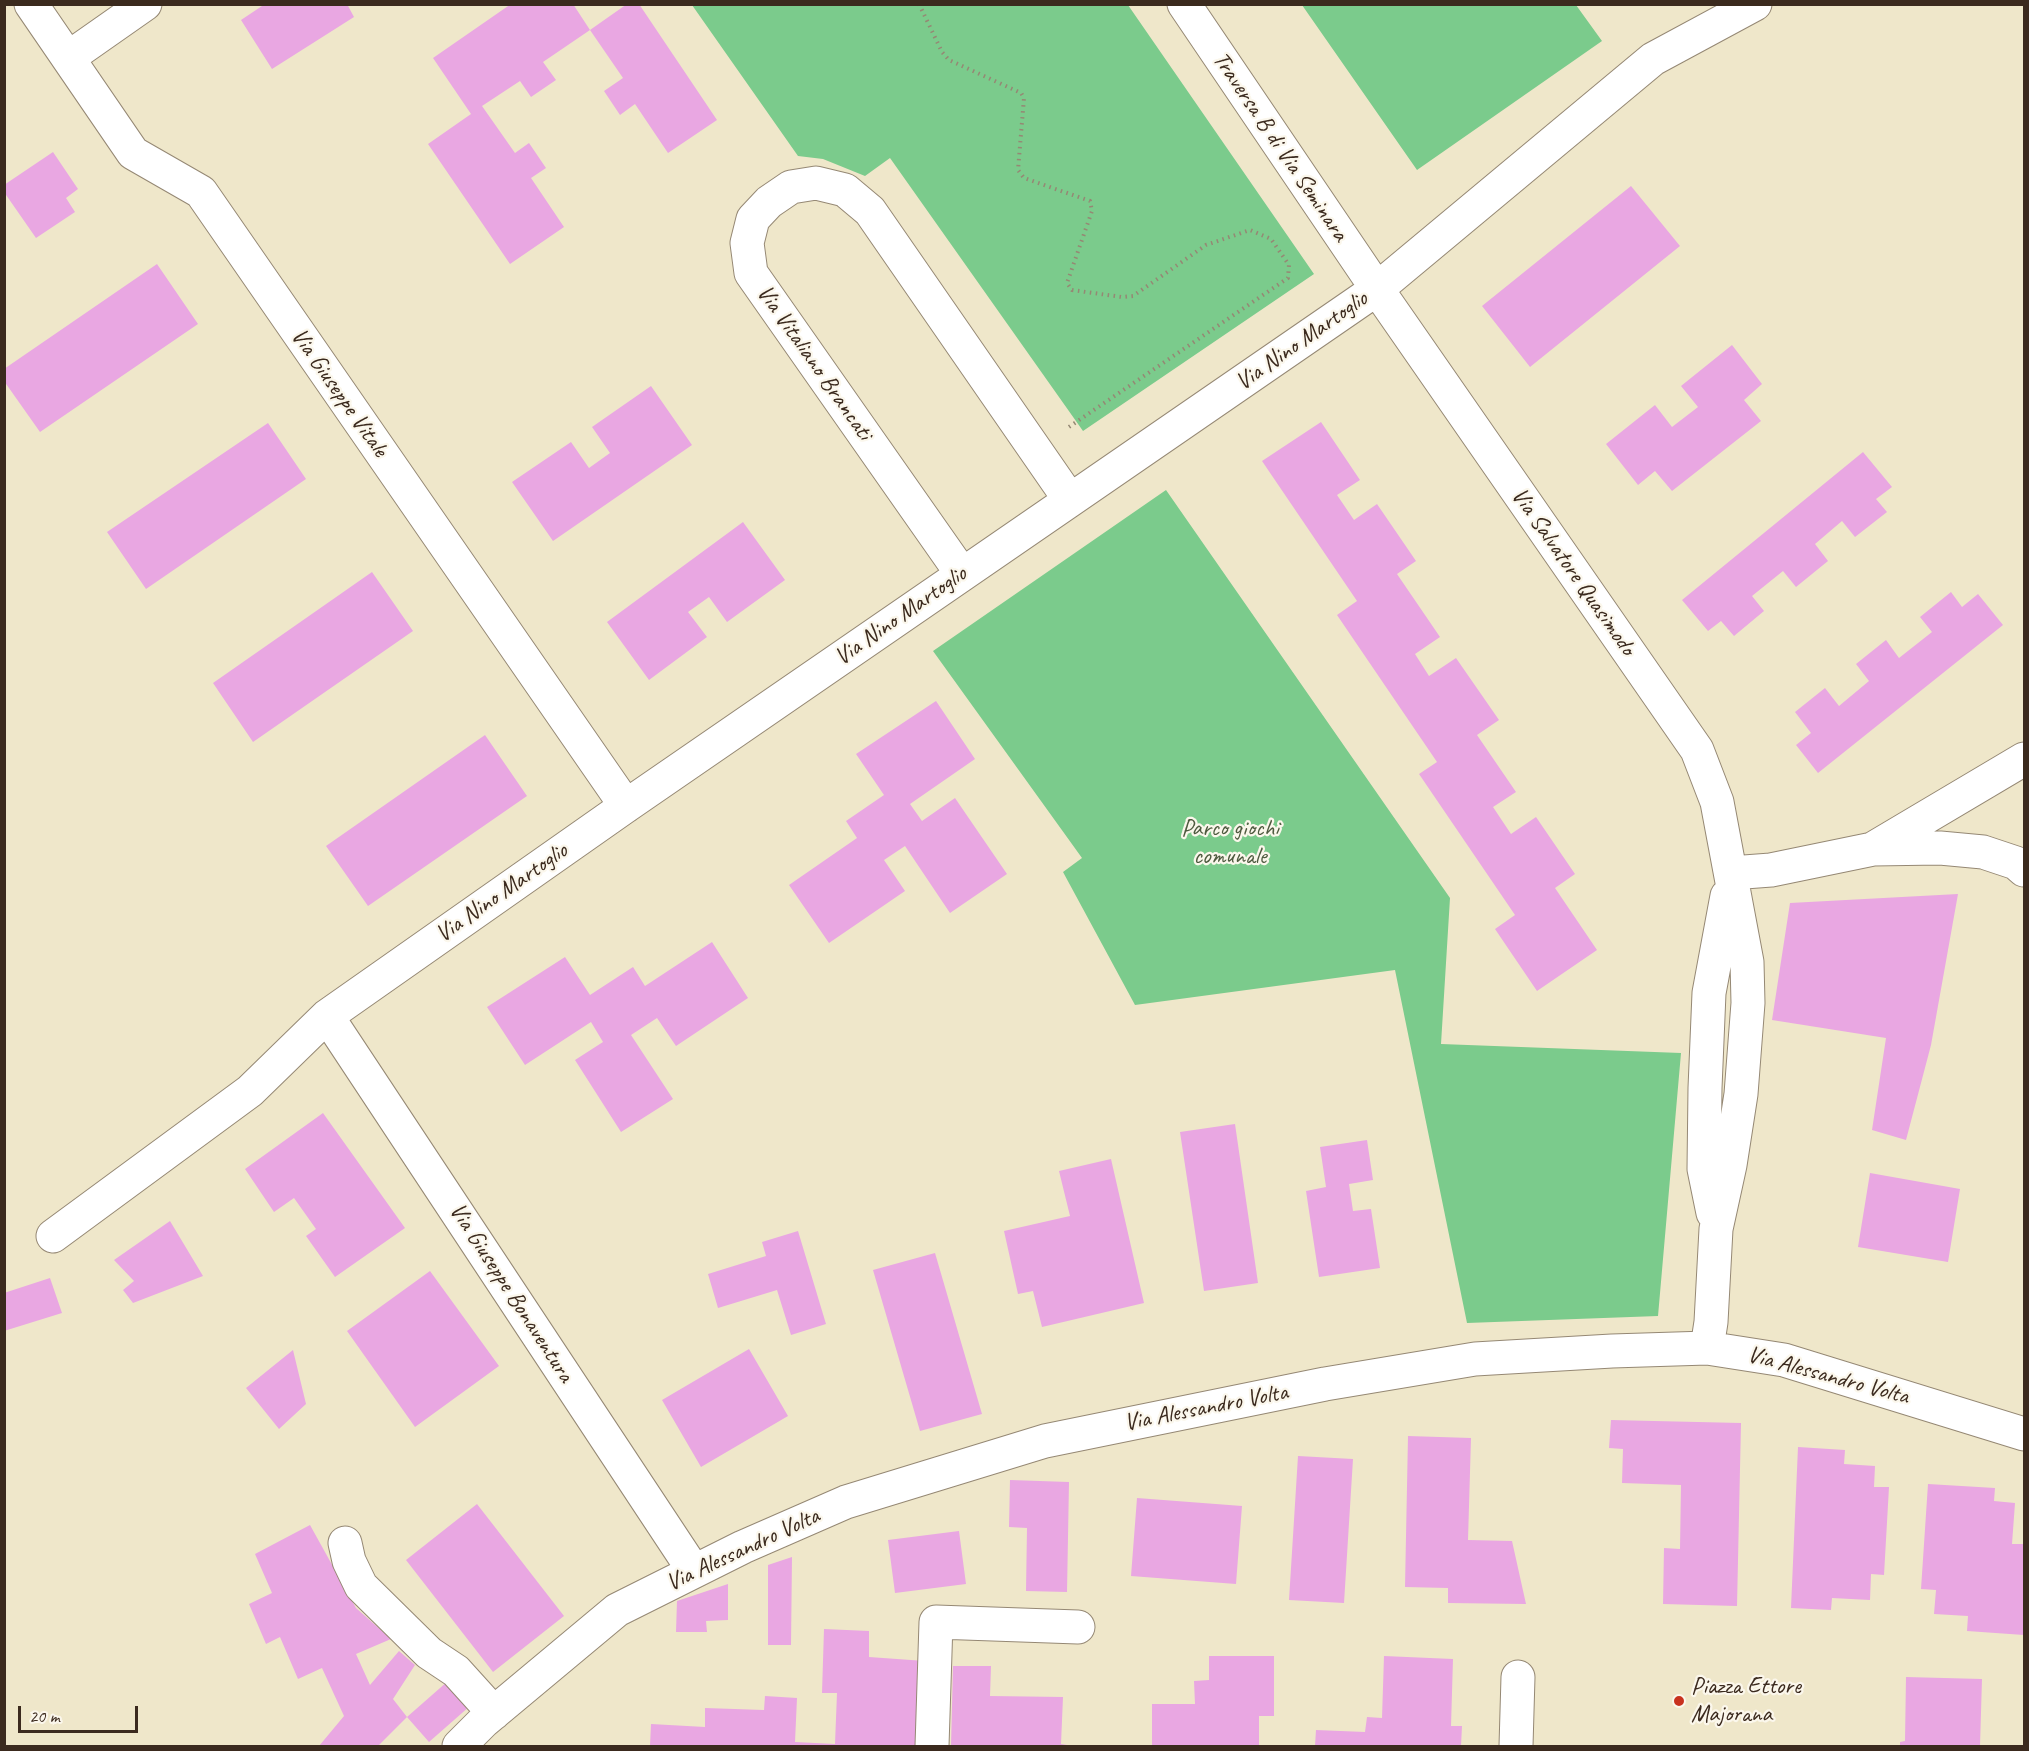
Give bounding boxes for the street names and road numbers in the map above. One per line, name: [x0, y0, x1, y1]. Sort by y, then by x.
street label: Traversa B di Via Seminara: [1206, 47, 1354, 247]
street label: Via Vitaliano Brancati: [750, 280, 878, 446]
street label: Via Nino Martoglio: [1230, 285, 1374, 397]
street label: Via Giuseppe Vitale: [284, 323, 394, 463]
street label: Via Salvatore Quasimodo: [1504, 483, 1642, 661]
street label: Via Nino Martoglio: [829, 560, 973, 672]
street label: Via Nino Martoglio: [430, 837, 574, 949]
street label: Via Giuseppe Bonaventura: [442, 1198, 580, 1388]
street label: Via Alessandro Volta: [1744, 1341, 1912, 1411]
street label: Via Alessandro Volta: [1122, 1378, 1290, 1438]
street label: Via Alessandro Volta: [662, 1502, 824, 1598]

